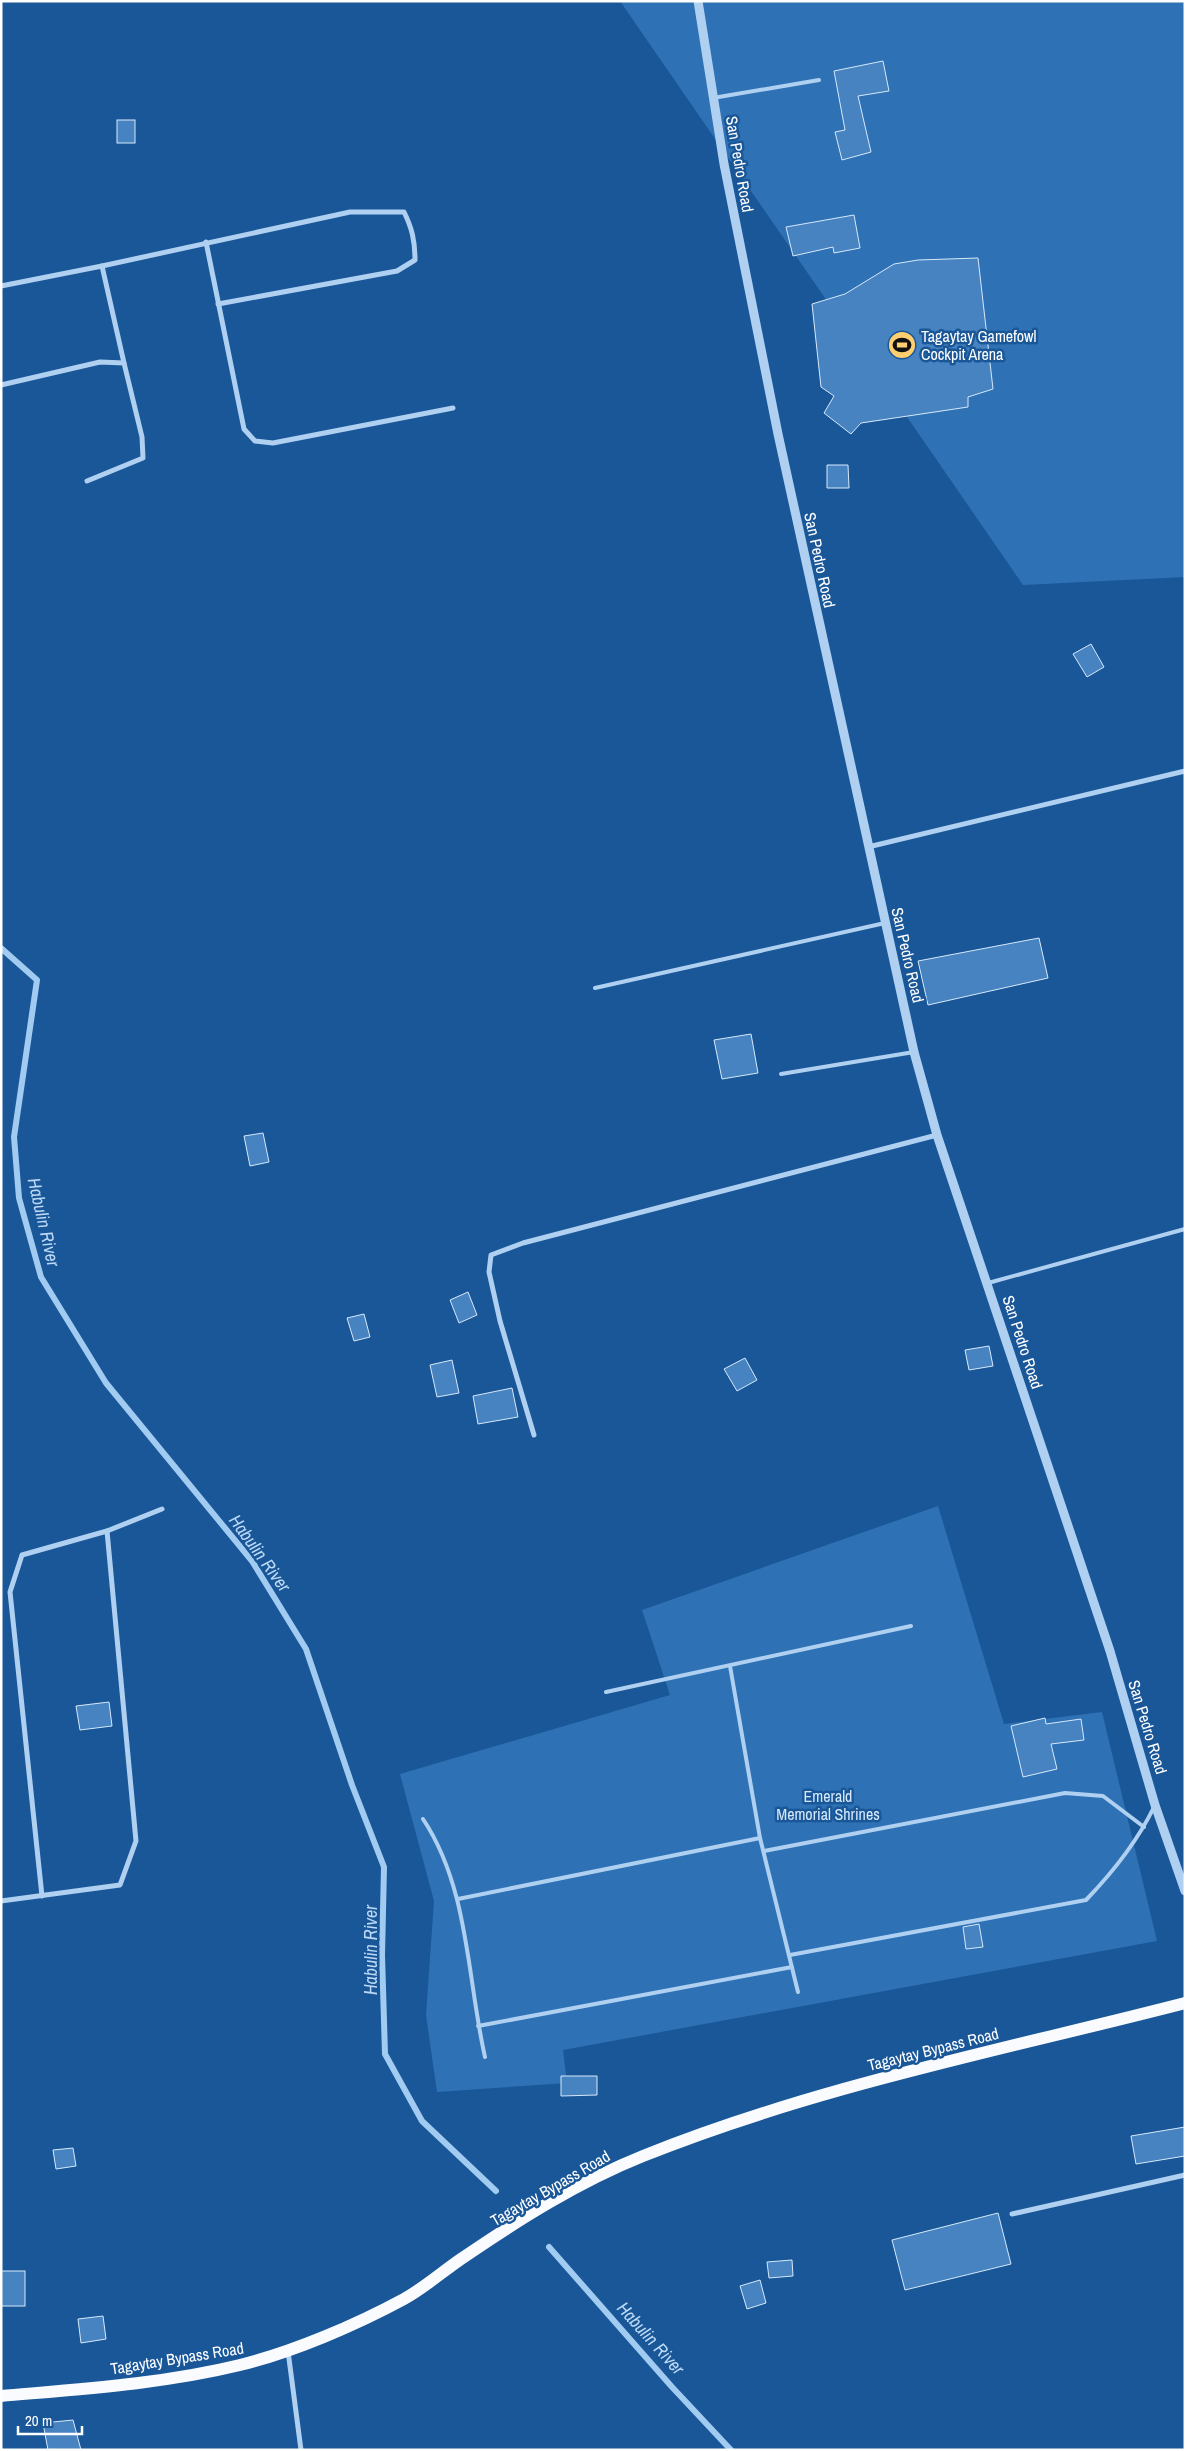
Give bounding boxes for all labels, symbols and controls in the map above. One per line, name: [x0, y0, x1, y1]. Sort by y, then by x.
street label: San Pedro Road: [721, 114, 759, 214]
place label: Tagaytay Gamefowl Cockpit Arena: [921, 325, 1037, 365]
sports icon: Tagaytay Gamefowl Cockpit Arena: [887, 330, 917, 360]
street label: San Pedro Road: [799, 510, 841, 610]
street label: San Pedro Road: [886, 905, 930, 1005]
water label: Habulin River: [22, 1175, 67, 1270]
street label: San Pedro Road: [998, 1292, 1048, 1392]
water label: Habulin River: [223, 1509, 297, 1598]
street label: San Pedro Road: [1123, 1677, 1173, 1777]
park label: Emerald Memorial Shrines: [776, 1785, 880, 1825]
water label: Habulin River: [358, 1904, 383, 1995]
street label: Tagaytay Bypass Road: [865, 2022, 1001, 2076]
street label: Tagaytay Bypass Road: [486, 2145, 614, 2231]
water label: Habulin River: [612, 2296, 691, 2381]
street label: Tagaytay Bypass Road: [109, 2337, 245, 2379]
scale bar: [18, 2404, 81, 2436]
text: 20 m: [25, 2410, 52, 2431]

